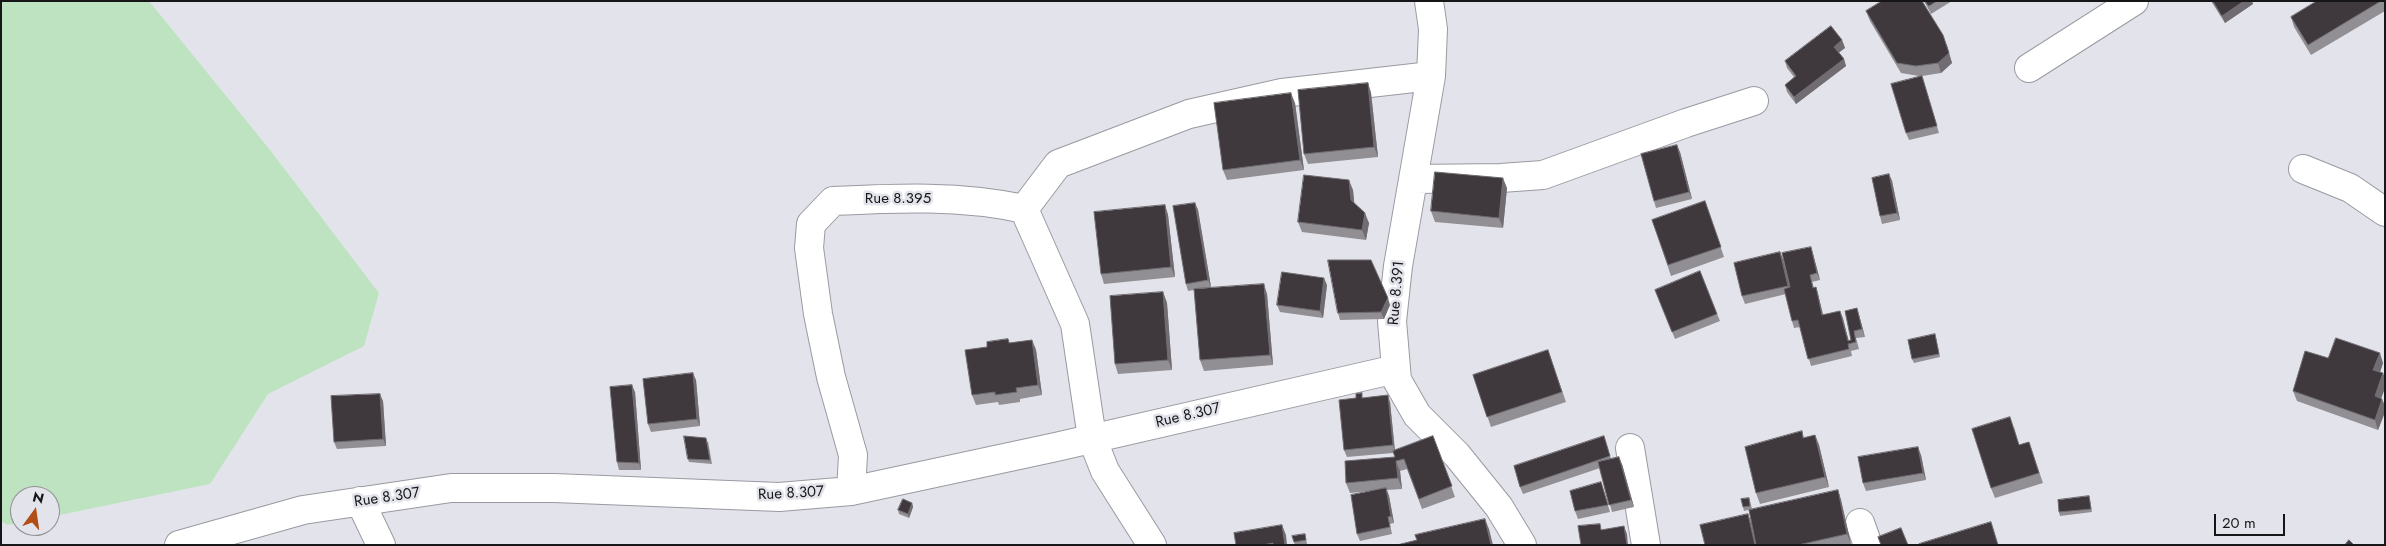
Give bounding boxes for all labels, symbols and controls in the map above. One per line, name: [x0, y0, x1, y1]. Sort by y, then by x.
street label: Rue 8.395: [865, 190, 931, 208]
street label: Rue 8.391: [1385, 260, 1409, 326]
street label: Rue 8.307: [1154, 400, 1222, 432]
street label: Rue 8.307: [758, 483, 824, 505]
street label: Rue 8.307: [353, 484, 421, 512]
north arrow: [10, 486, 60, 536]
text: N: [31, 486, 46, 508]
scale bar: [2216, 504, 2287, 536]
text: 20 m: [2222, 512, 2256, 534]

